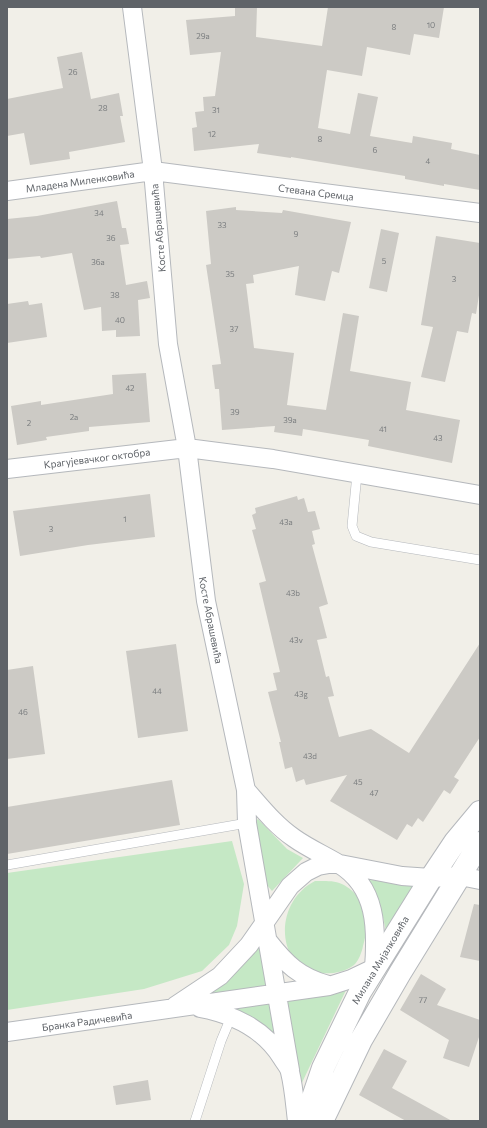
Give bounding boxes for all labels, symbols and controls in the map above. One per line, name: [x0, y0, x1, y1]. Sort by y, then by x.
house number: 10: [427, 20, 435, 30]
house number: 8: [392, 22, 397, 32]
house number: 29a: [196, 31, 210, 41]
house number: 26: [68, 67, 78, 77]
house number: 28: [98, 103, 108, 113]
house number: 31: [212, 105, 220, 115]
house number: 12: [208, 129, 216, 139]
house number: 8: [318, 134, 323, 144]
house number: 6: [373, 145, 378, 155]
house number: 4: [426, 156, 431, 166]
street label: Младена Миленковића: [25, 167, 135, 195]
street label: Стевана Сремца: [278, 181, 354, 203]
street label: Косте Абрашевића: [148, 183, 168, 273]
house number: 34: [94, 208, 104, 218]
house number: 33: [217, 220, 227, 230]
house number: 9: [294, 229, 299, 239]
house number: 36: [106, 233, 116, 243]
house number: 5: [382, 256, 387, 266]
house number: 36a: [91, 257, 105, 267]
house number: 35: [225, 269, 235, 279]
house number: 3: [452, 274, 457, 284]
house number: 38: [110, 290, 120, 300]
house number: 40: [115, 315, 125, 325]
house number: 37: [230, 324, 238, 334]
house number: 42: [125, 383, 135, 393]
house number: 39: [230, 407, 240, 417]
house number: 2a: [70, 412, 78, 422]
house number: 39a: [283, 415, 297, 425]
house number: 2: [27, 418, 32, 428]
house number: 41: [379, 424, 387, 434]
house number: 43: [433, 433, 443, 443]
street label: Крагујевачког октобра: [43, 446, 151, 470]
house number: 1: [123, 514, 127, 524]
house number: 43a: [279, 517, 293, 527]
house number: 3: [49, 524, 54, 534]
street label: Косте Абрашевића: [197, 575, 225, 665]
house number: 43b: [286, 588, 300, 598]
house number: 43v: [289, 635, 303, 645]
house number: 44: [152, 686, 162, 696]
house number: 43g: [294, 689, 309, 699]
house number: 46: [18, 707, 28, 717]
house number: 43d: [303, 751, 317, 761]
house number: 45: [353, 777, 363, 787]
house number: 47: [370, 788, 378, 798]
street label: Милана Мијалковића: [349, 914, 411, 1006]
house number: 77: [419, 995, 427, 1005]
street label: Бранка Радичевића: [41, 1009, 133, 1033]

